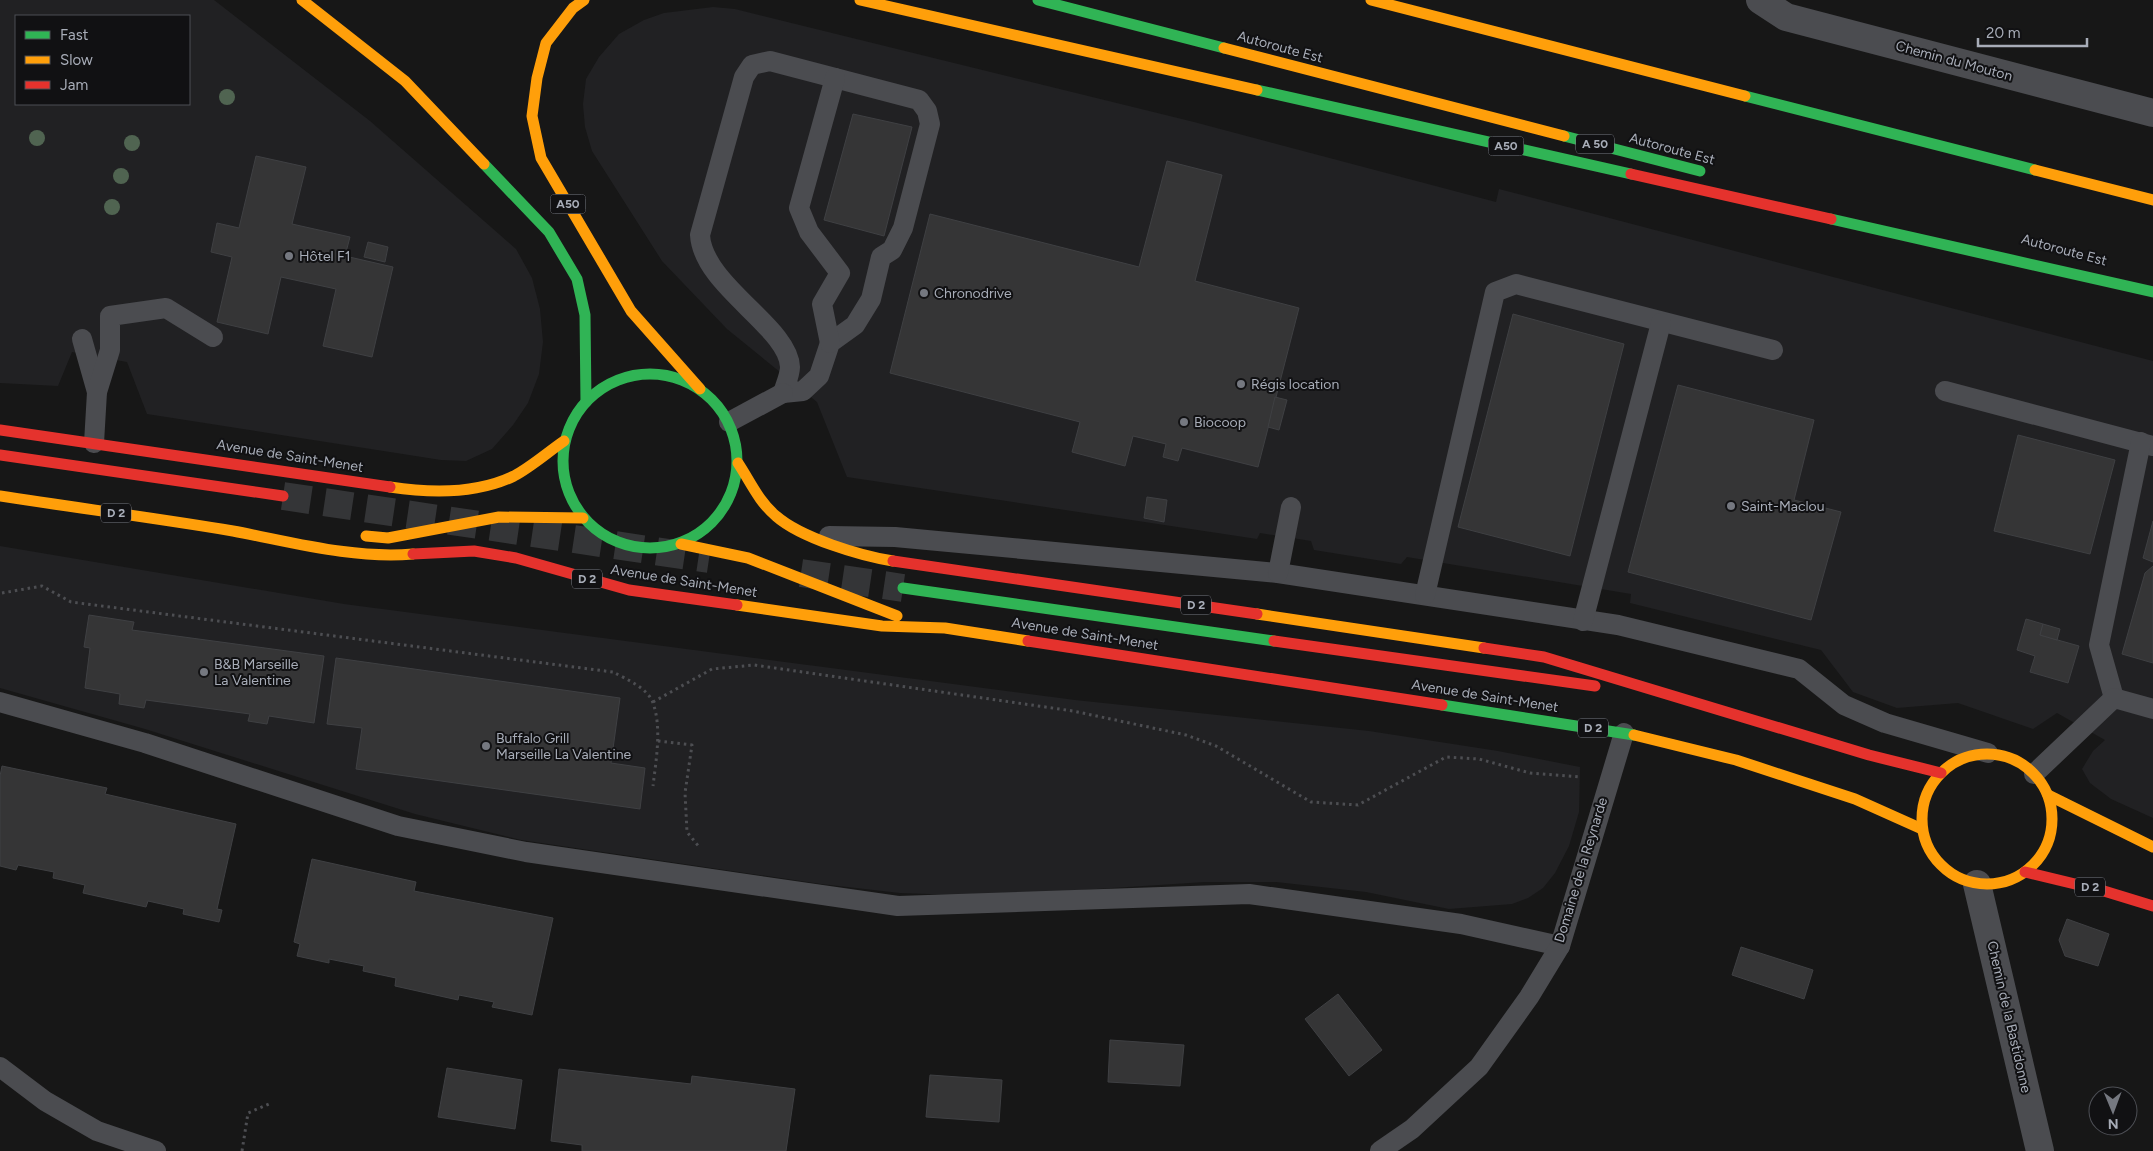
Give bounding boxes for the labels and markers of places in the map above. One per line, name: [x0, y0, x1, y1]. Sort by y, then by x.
place label: Hôtel F1: [299, 248, 350, 265]
marker: Hôtel F1: [283, 250, 295, 262]
place label: Chronodrive: [934, 285, 1012, 302]
marker: Chronodrive: [918, 287, 930, 299]
place label: Régis location: [1251, 376, 1339, 393]
marker: Régis location: [1235, 378, 1247, 390]
place label: Biocoop: [1194, 414, 1246, 431]
marker: Biocoop: [1178, 416, 1190, 428]
place label: Saint-Maclou: [1741, 498, 1825, 515]
marker: Saint-Maclou: [1725, 500, 1737, 512]
place label: B&B Marseille La Valentine: [214, 656, 299, 689]
marker: B&B Marseille La Valentine: [198, 666, 210, 678]
place label: Buffalo Grill Marseille La Valentine: [496, 730, 631, 763]
marker: Buffalo Grill Marseille La Valentine: [480, 740, 492, 752]

